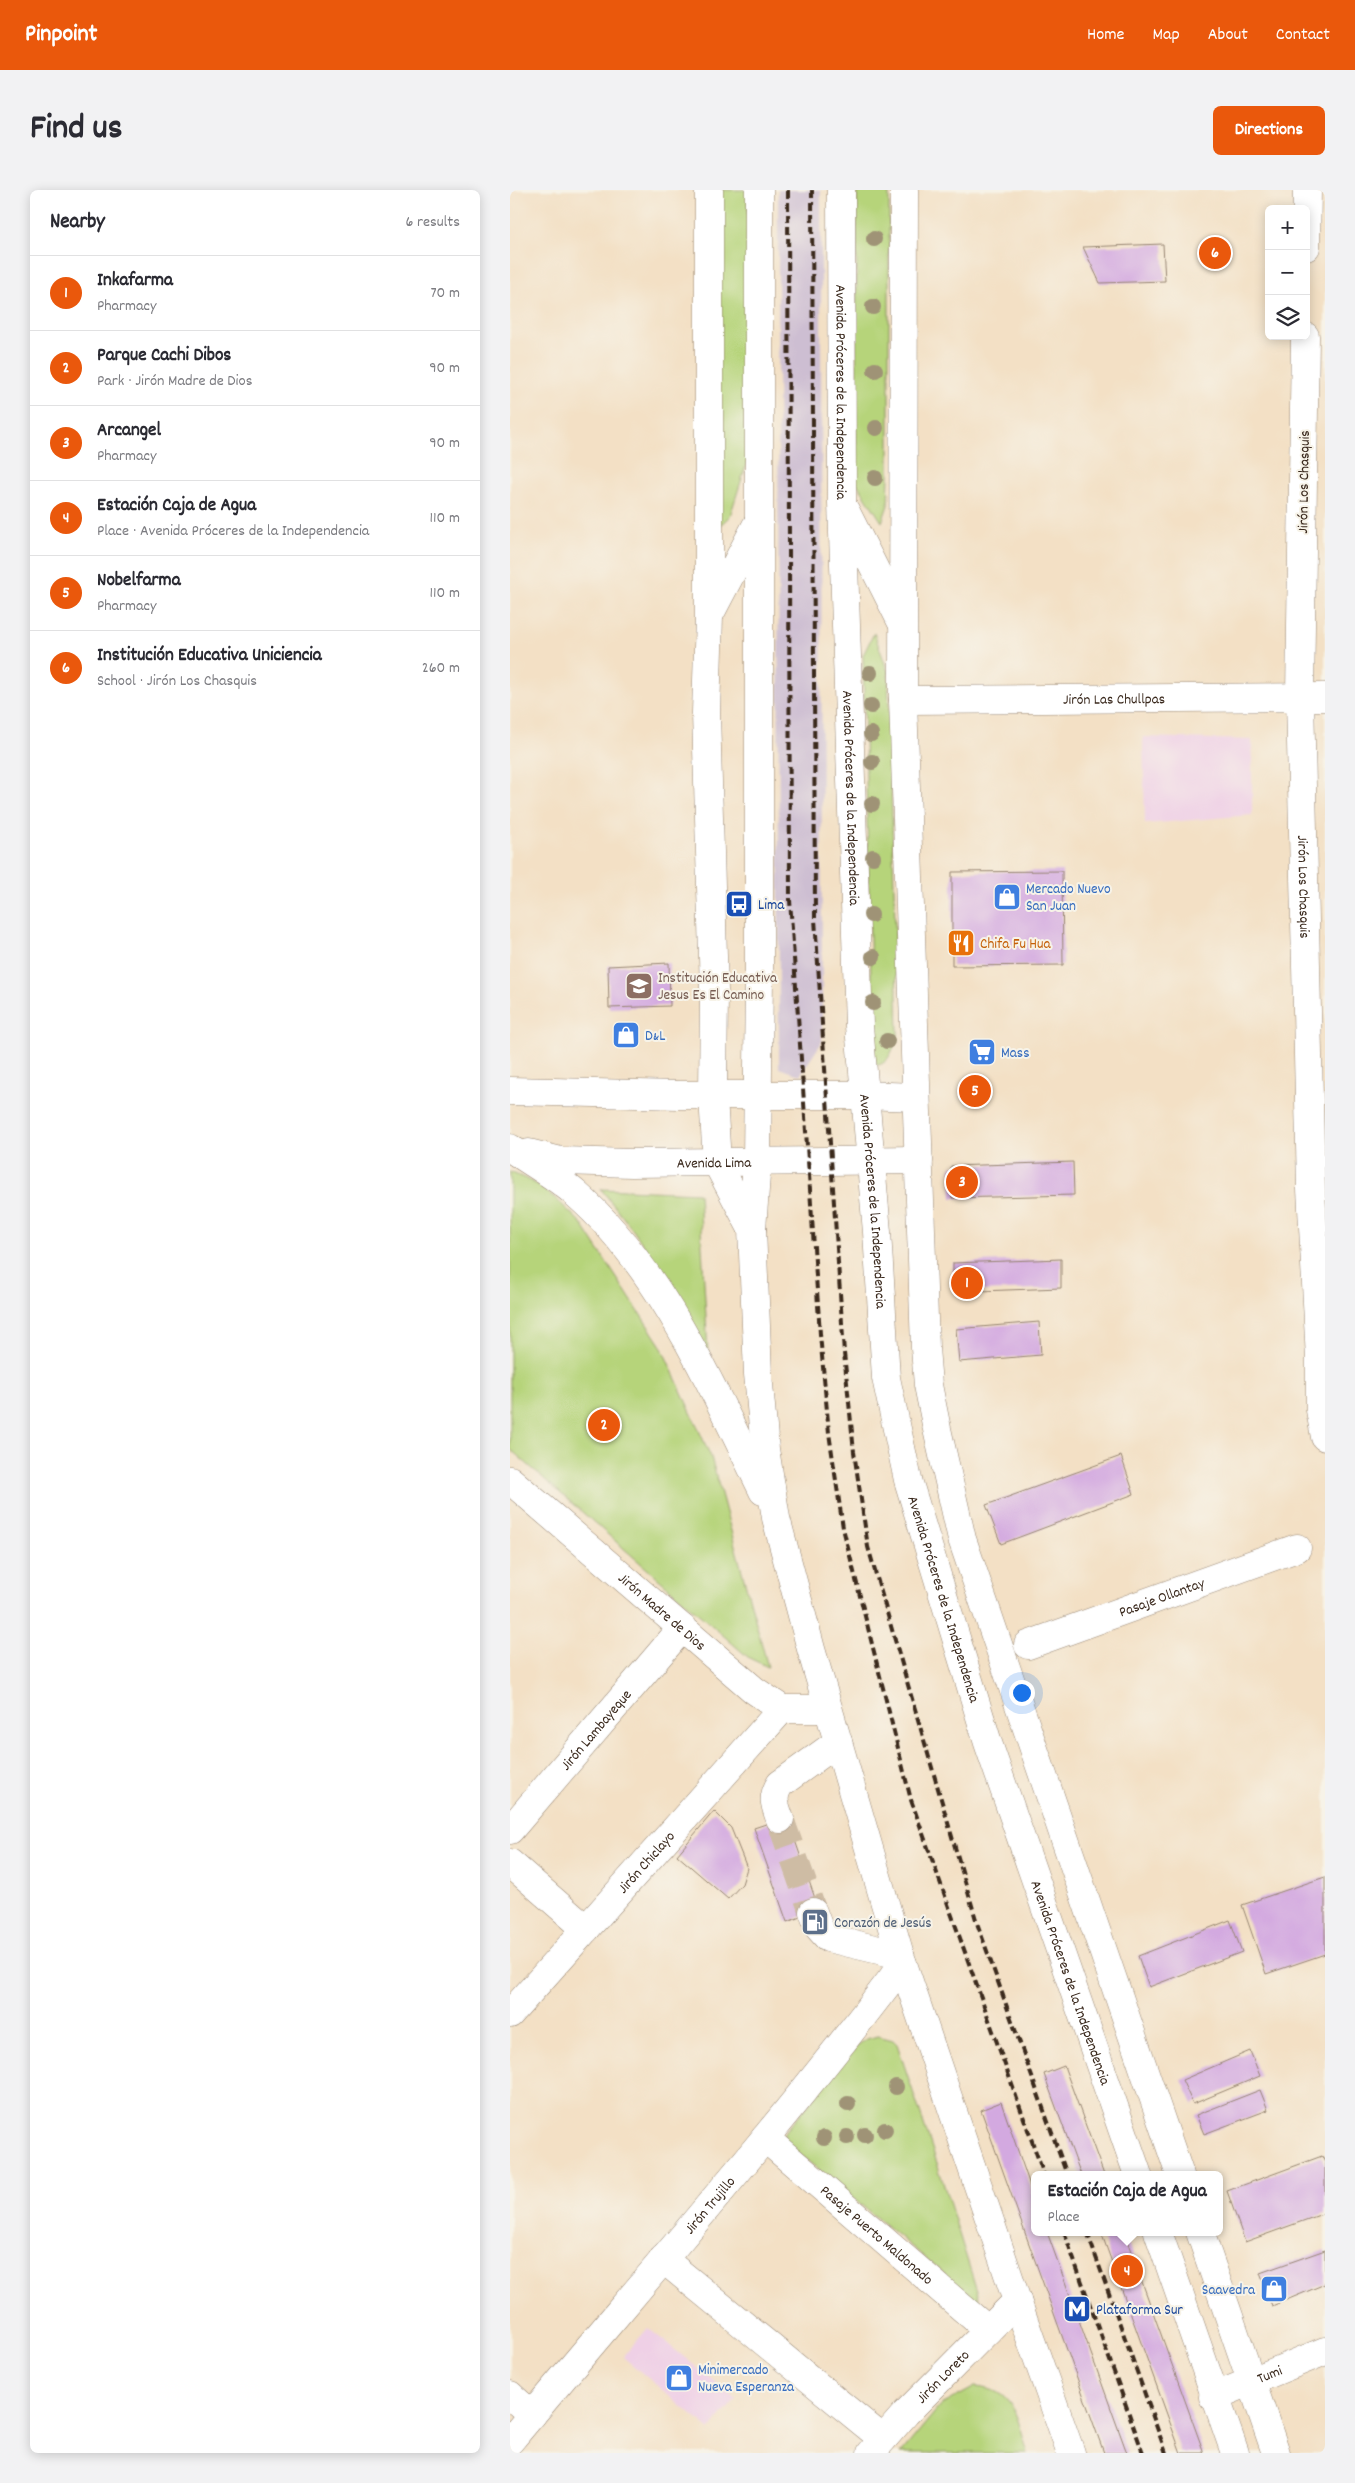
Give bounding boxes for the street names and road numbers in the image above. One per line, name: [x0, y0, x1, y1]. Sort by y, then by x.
street label: Avenida Próceres de la Independencia: [828, 284, 851, 501]
street label: Jirón Los Chasquis: [1293, 430, 1317, 534]
street label: Jirón Las Chullpas: [1063, 689, 1165, 712]
street label: Avenida Próceres de la Independencia: [835, 690, 864, 907]
street label: Jirón Los Chasquis: [1290, 835, 1314, 939]
street label: Avenida Próceres de la Independencia: [852, 1093, 891, 1310]
street label: Avenida Lima: [677, 1153, 752, 1176]
street label: Avenida Próceres de la Independencia: [900, 1493, 984, 1707]
street label: Jirón Madre de Dios: [612, 1568, 710, 1657]
street label: Pasaje Ollantay: [1116, 1573, 1209, 1624]
street label: Jirón Lambayeque: [556, 1685, 638, 1776]
street label: Jirón Chiclayo: [613, 1827, 681, 1899]
street label: Avenida Próceres de la Independencia: [1024, 1878, 1115, 2089]
street label: Jirón Trujillo: [680, 2172, 742, 2240]
street label: Pasaje Puerto Maldonado: [814, 2181, 938, 2291]
street label: Jirón Loreto: [912, 2345, 976, 2410]
street label: Tumi: [1254, 2361, 1286, 2391]

